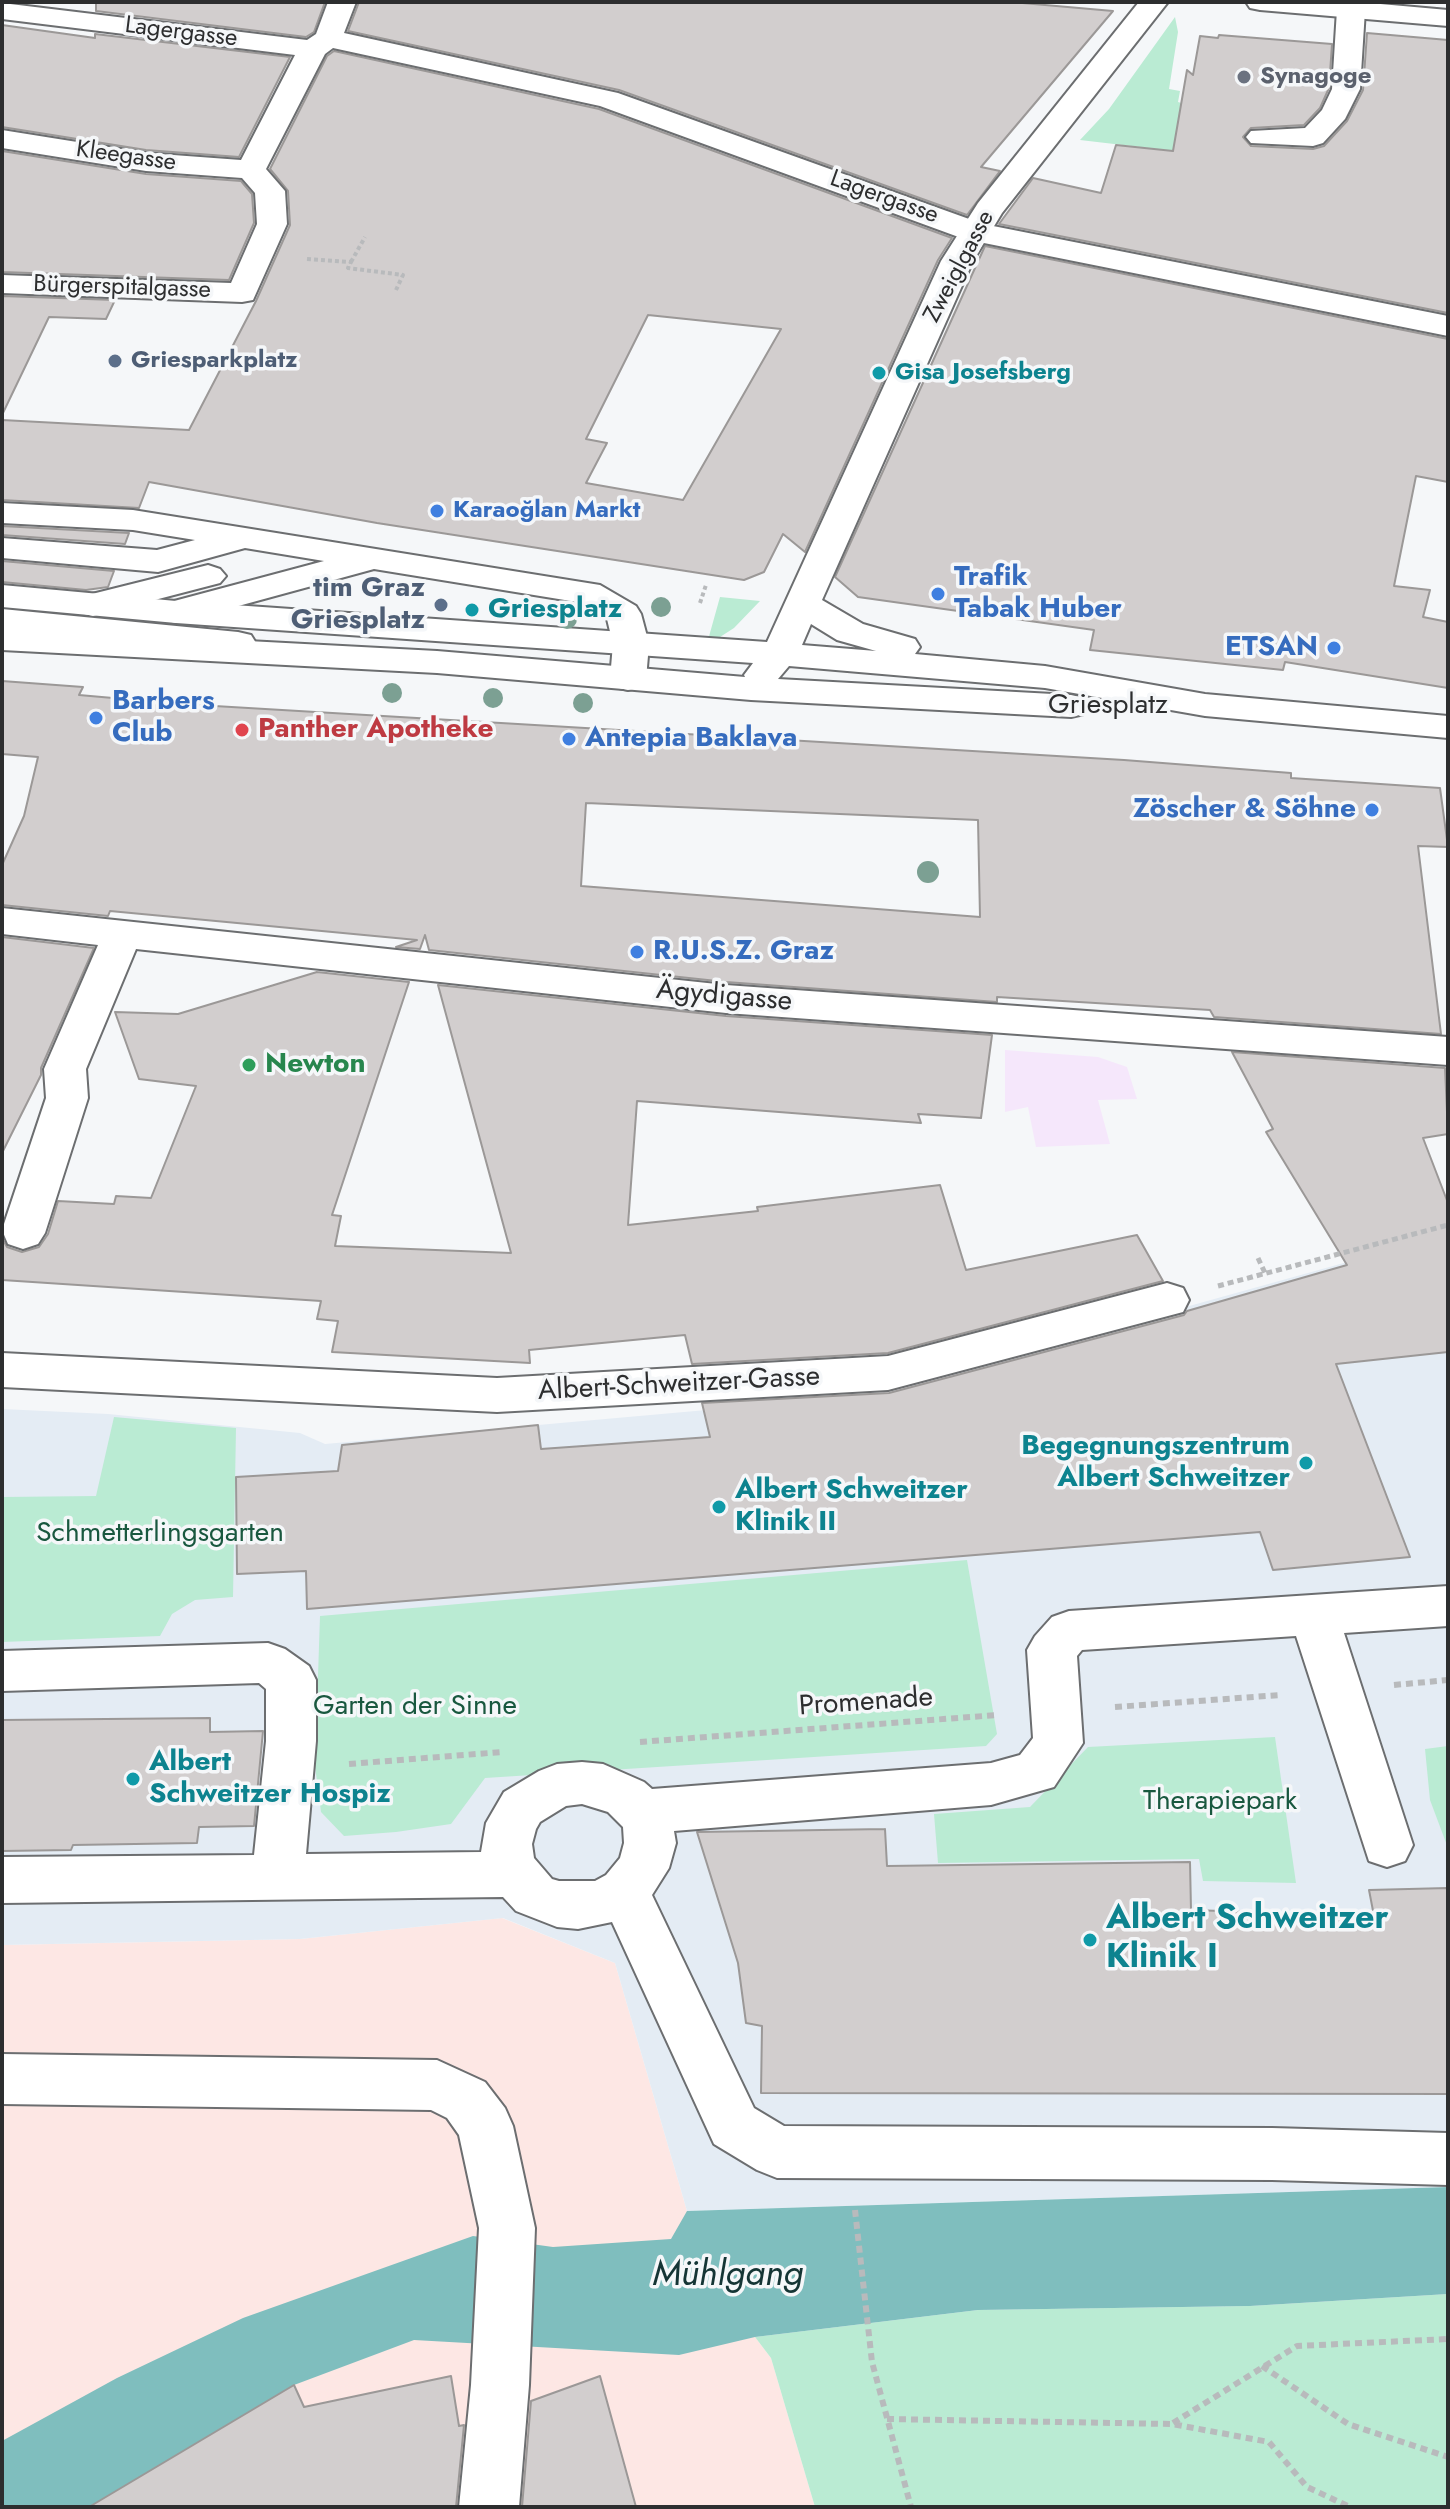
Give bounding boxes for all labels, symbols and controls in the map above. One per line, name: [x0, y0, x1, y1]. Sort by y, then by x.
street label: Lagergasse: [123, 12, 239, 54]
place label: Synagoge: [1260, 63, 1371, 91]
marker: Synagoge: [1235, 68, 1253, 86]
street label: Kleegasse: [74, 136, 178, 178]
street label: Lagergasse: [826, 165, 942, 231]
street label: Zweiglgasse: [919, 206, 1001, 328]
street label: Bürgerspitalgasse: [33, 271, 211, 305]
place label: Griesparkplatz: [131, 347, 298, 375]
marker: Griesparkplatz: [106, 352, 124, 370]
place label: Gisa Josefsberg: [895, 359, 1071, 387]
marker: Gisa Josefsberg: [870, 364, 888, 382]
place label: Karaoğlan Markt: [453, 497, 640, 525]
marker: Karaoğlan Markt: [428, 502, 446, 520]
place label: Trafik Tabak Huber: [954, 561, 1122, 627]
place label: tim Graz Griesplatz: [291, 572, 425, 638]
marker: Trafik Tabak Huber: [929, 585, 947, 603]
place label: Griesplatz: [488, 593, 622, 627]
marker: tim Graz Griesplatz: [432, 596, 450, 614]
marker: Griesplatz: [463, 601, 481, 619]
place label: ETSAN: [1225, 631, 1318, 665]
marker: ETSAN: [1325, 639, 1343, 657]
place label: Barbers Club: [112, 685, 215, 751]
street label: Griesplatz: [1048, 689, 1168, 723]
marker: Barbers Club: [87, 709, 105, 727]
place label: Panther Apotheke: [258, 713, 494, 747]
marker: Panther Apotheke: [233, 721, 251, 739]
place label: Antepia Baklava: [585, 722, 797, 756]
marker: Antepia Baklava: [560, 730, 578, 748]
place label: Zöscher & Söhne: [1133, 793, 1356, 827]
marker: Zöscher & Söhne: [1363, 801, 1381, 819]
place label: R.U.S.Z. Graz: [653, 935, 834, 969]
marker: R.U.S.Z. Graz: [628, 943, 646, 961]
street label: Ägydigasse: [655, 974, 793, 1020]
place label: Newton: [265, 1048, 366, 1082]
marker: Newton: [240, 1056, 258, 1074]
street label: Albert-Schweitzer-Gasse: [537, 1361, 821, 1409]
place label: Begegnungszentrum Albert Schweitzer: [1021, 1430, 1290, 1496]
marker: Begegnungszentrum Albert Schweitzer: [1297, 1454, 1315, 1472]
place label: Albert Schweitzer Klinik II: [735, 1474, 968, 1540]
marker: Albert Schweitzer Klinik II: [710, 1498, 728, 1516]
park label: Schmetterlingsgarten: [36, 1517, 284, 1551]
street label: Promenade: [798, 1682, 934, 1724]
park label: Garten der Sinne: [313, 1690, 517, 1724]
place label: Albert Schweitzer Hospiz: [149, 1746, 391, 1812]
marker: Albert Schweitzer Hospiz: [124, 1770, 142, 1788]
park label: Therapiepark: [1143, 1785, 1297, 1819]
place label: Albert Schweitzer Klinik I: [1106, 1900, 1389, 1980]
marker: Albert Schweitzer Klinik I: [1081, 1931, 1099, 1949]
water label: Mühlgang: [652, 2254, 804, 2298]

